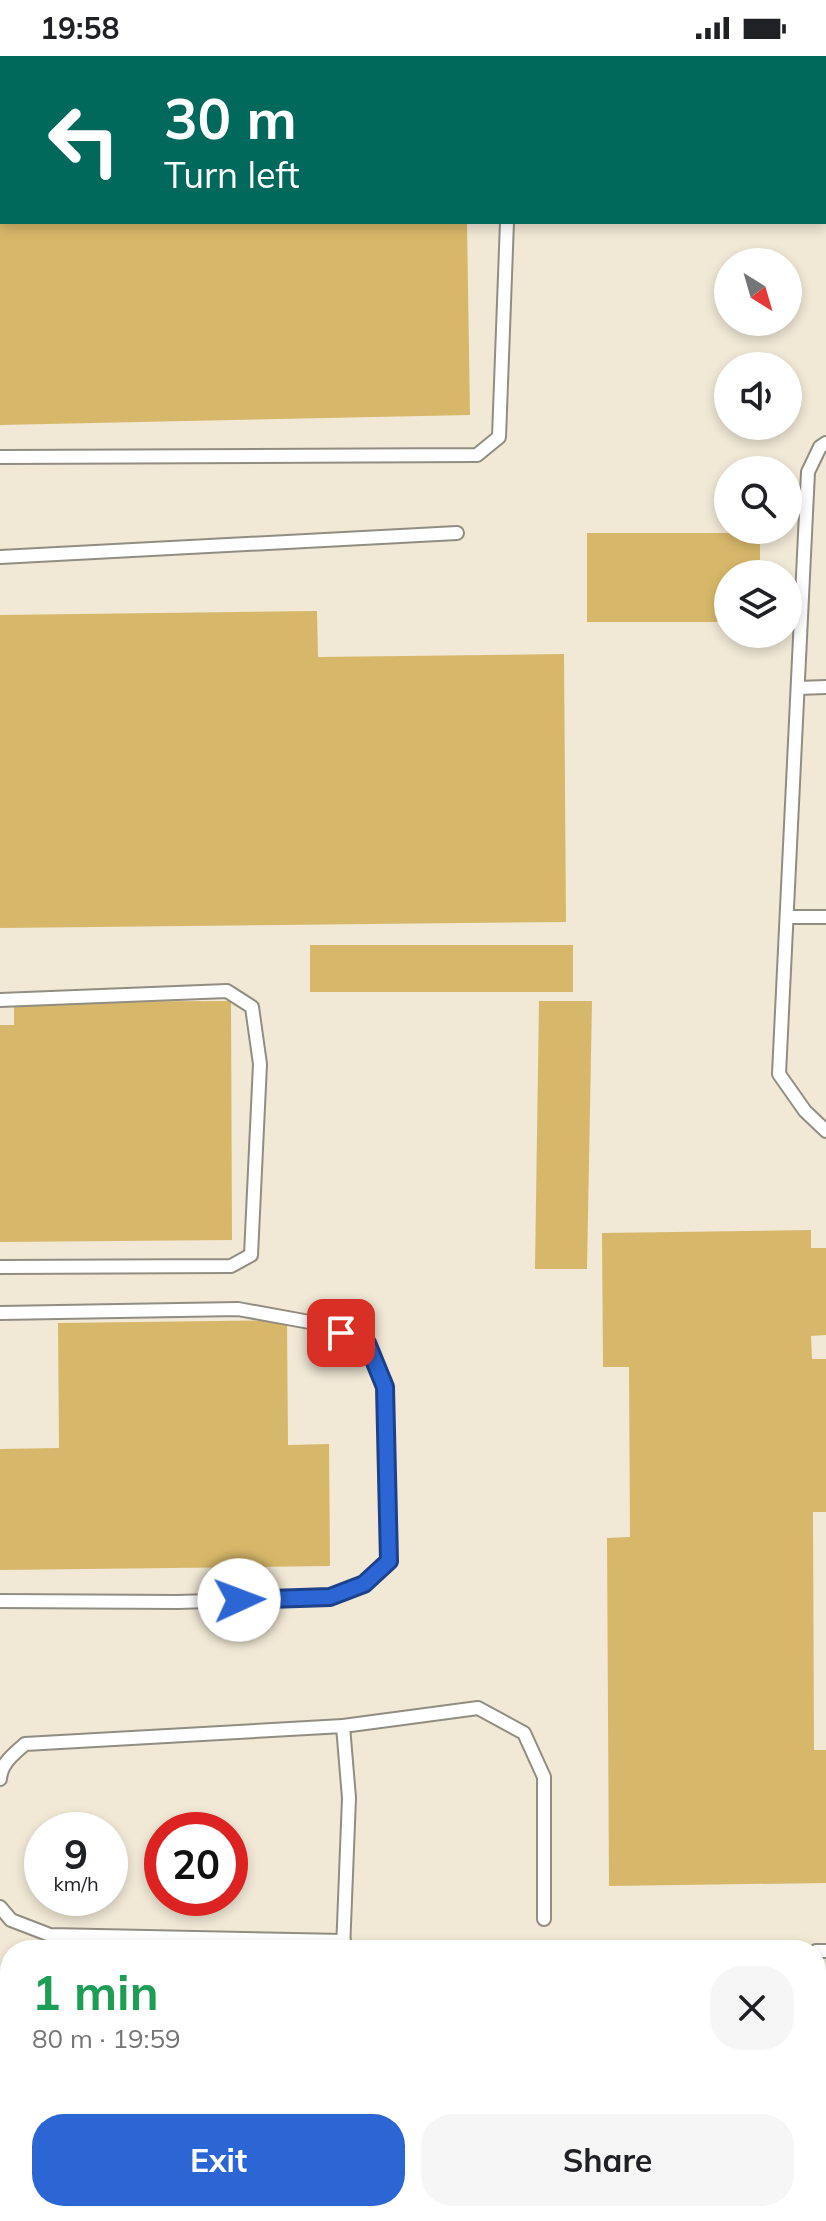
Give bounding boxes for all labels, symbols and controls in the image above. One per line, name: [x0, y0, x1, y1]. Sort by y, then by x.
text: 19:58: [40, 9, 119, 47]
text: 30 m: [164, 83, 297, 153]
icon: left: [32, 88, 136, 192]
text: Turn left: [164, 152, 300, 197]
north arrow: [714, 248, 802, 336]
map controls: [714, 248, 802, 648]
button: sound: [714, 352, 802, 440]
button: search: [714, 456, 802, 544]
button: layers: [714, 560, 802, 648]
pin: [307, 1299, 375, 1367]
icon: arrive: [319, 1311, 363, 1355]
position arrow: [197, 1558, 281, 1642]
speed limit sign: 20: [144, 1812, 248, 1916]
text: 9: [64, 1829, 88, 1879]
text: km/h: [53, 1871, 99, 1896]
text: 1 min: [32, 1962, 159, 2022]
button: close: [710, 1966, 794, 2050]
text: 80 m · 19:59: [32, 2022, 181, 2055]
button: Exit: [32, 2114, 405, 2206]
button: Share: [421, 2114, 794, 2206]

